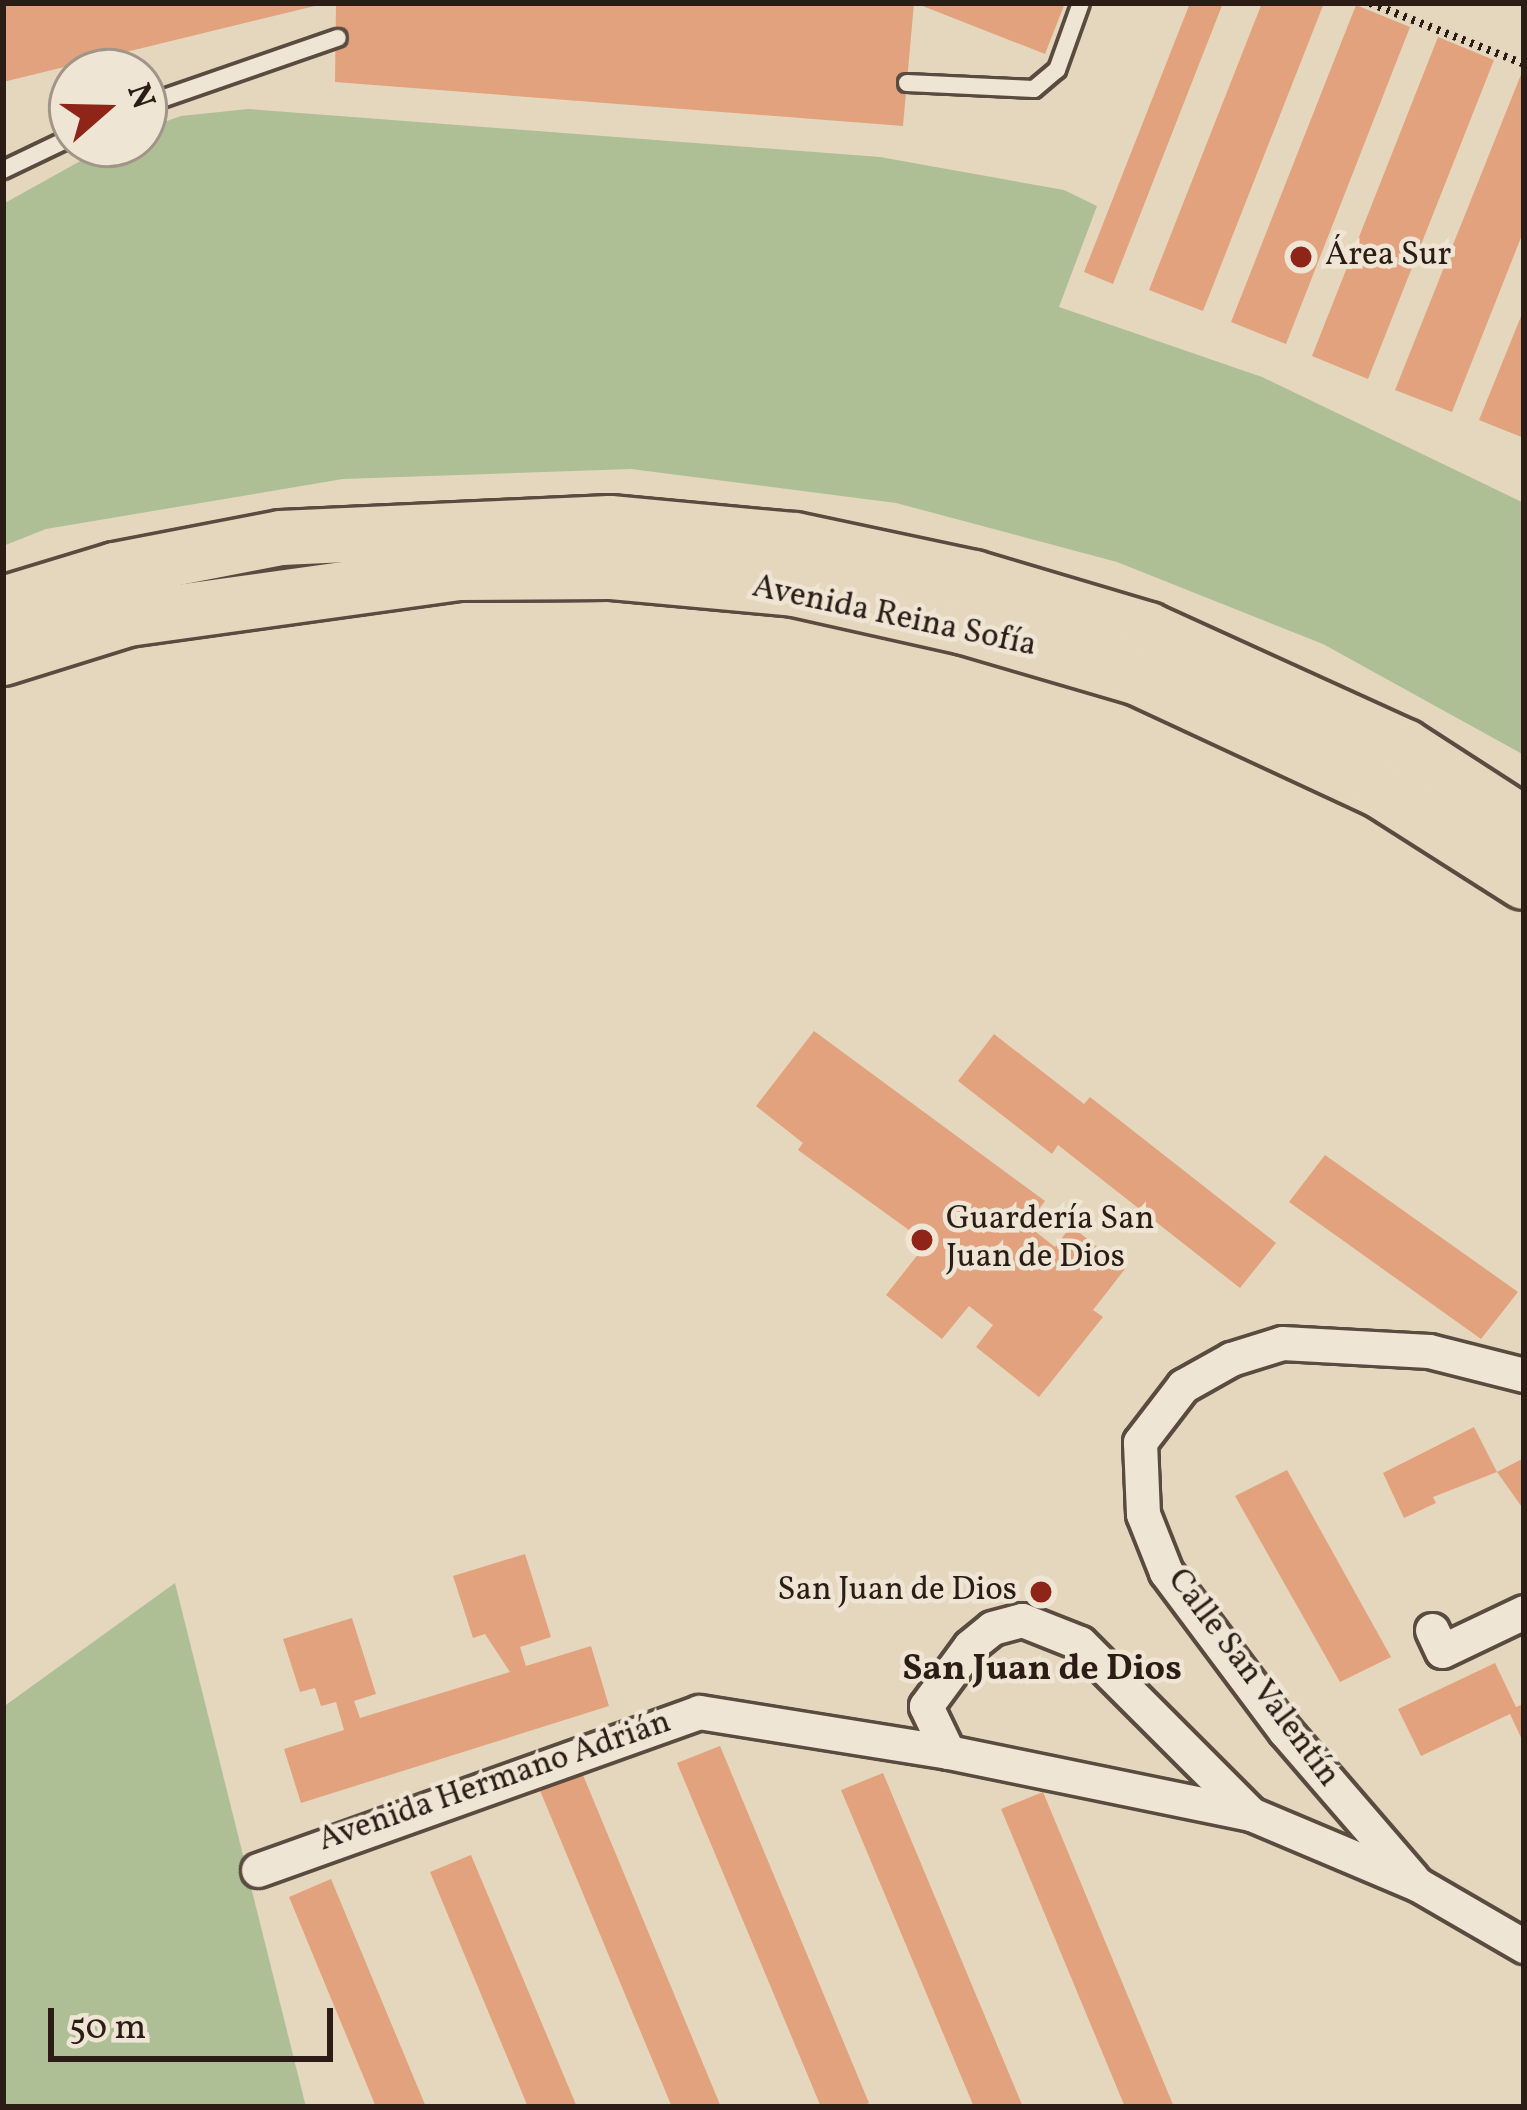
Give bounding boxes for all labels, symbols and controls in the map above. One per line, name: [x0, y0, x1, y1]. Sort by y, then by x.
north arrow: [48, 48, 168, 168]
text: N: [113, 78, 165, 116]
place label: Área Sur: [1325, 237, 1451, 277]
marker: Área Sur: [1288, 244, 1314, 270]
street label: Avenida Reina Sofía: [748, 569, 1040, 667]
place label: Guardería San Juan de Dios: [946, 1201, 1154, 1279]
marker: Guardería San Juan de Dios: [909, 1227, 935, 1253]
street label: Calle San Valentín: [1157, 1562, 1347, 1796]
place label: San Juan de Dios: [777, 1572, 1017, 1612]
marker: San Juan de Dios: [1028, 1579, 1054, 1605]
district label: San Juan de Dios: [902, 1649, 1182, 1693]
street label: Avenida Hermano Adrián: [314, 1704, 676, 1862]
scale bar: [54, 1984, 339, 2058]
text: 50 m: [69, 2004, 146, 2054]

